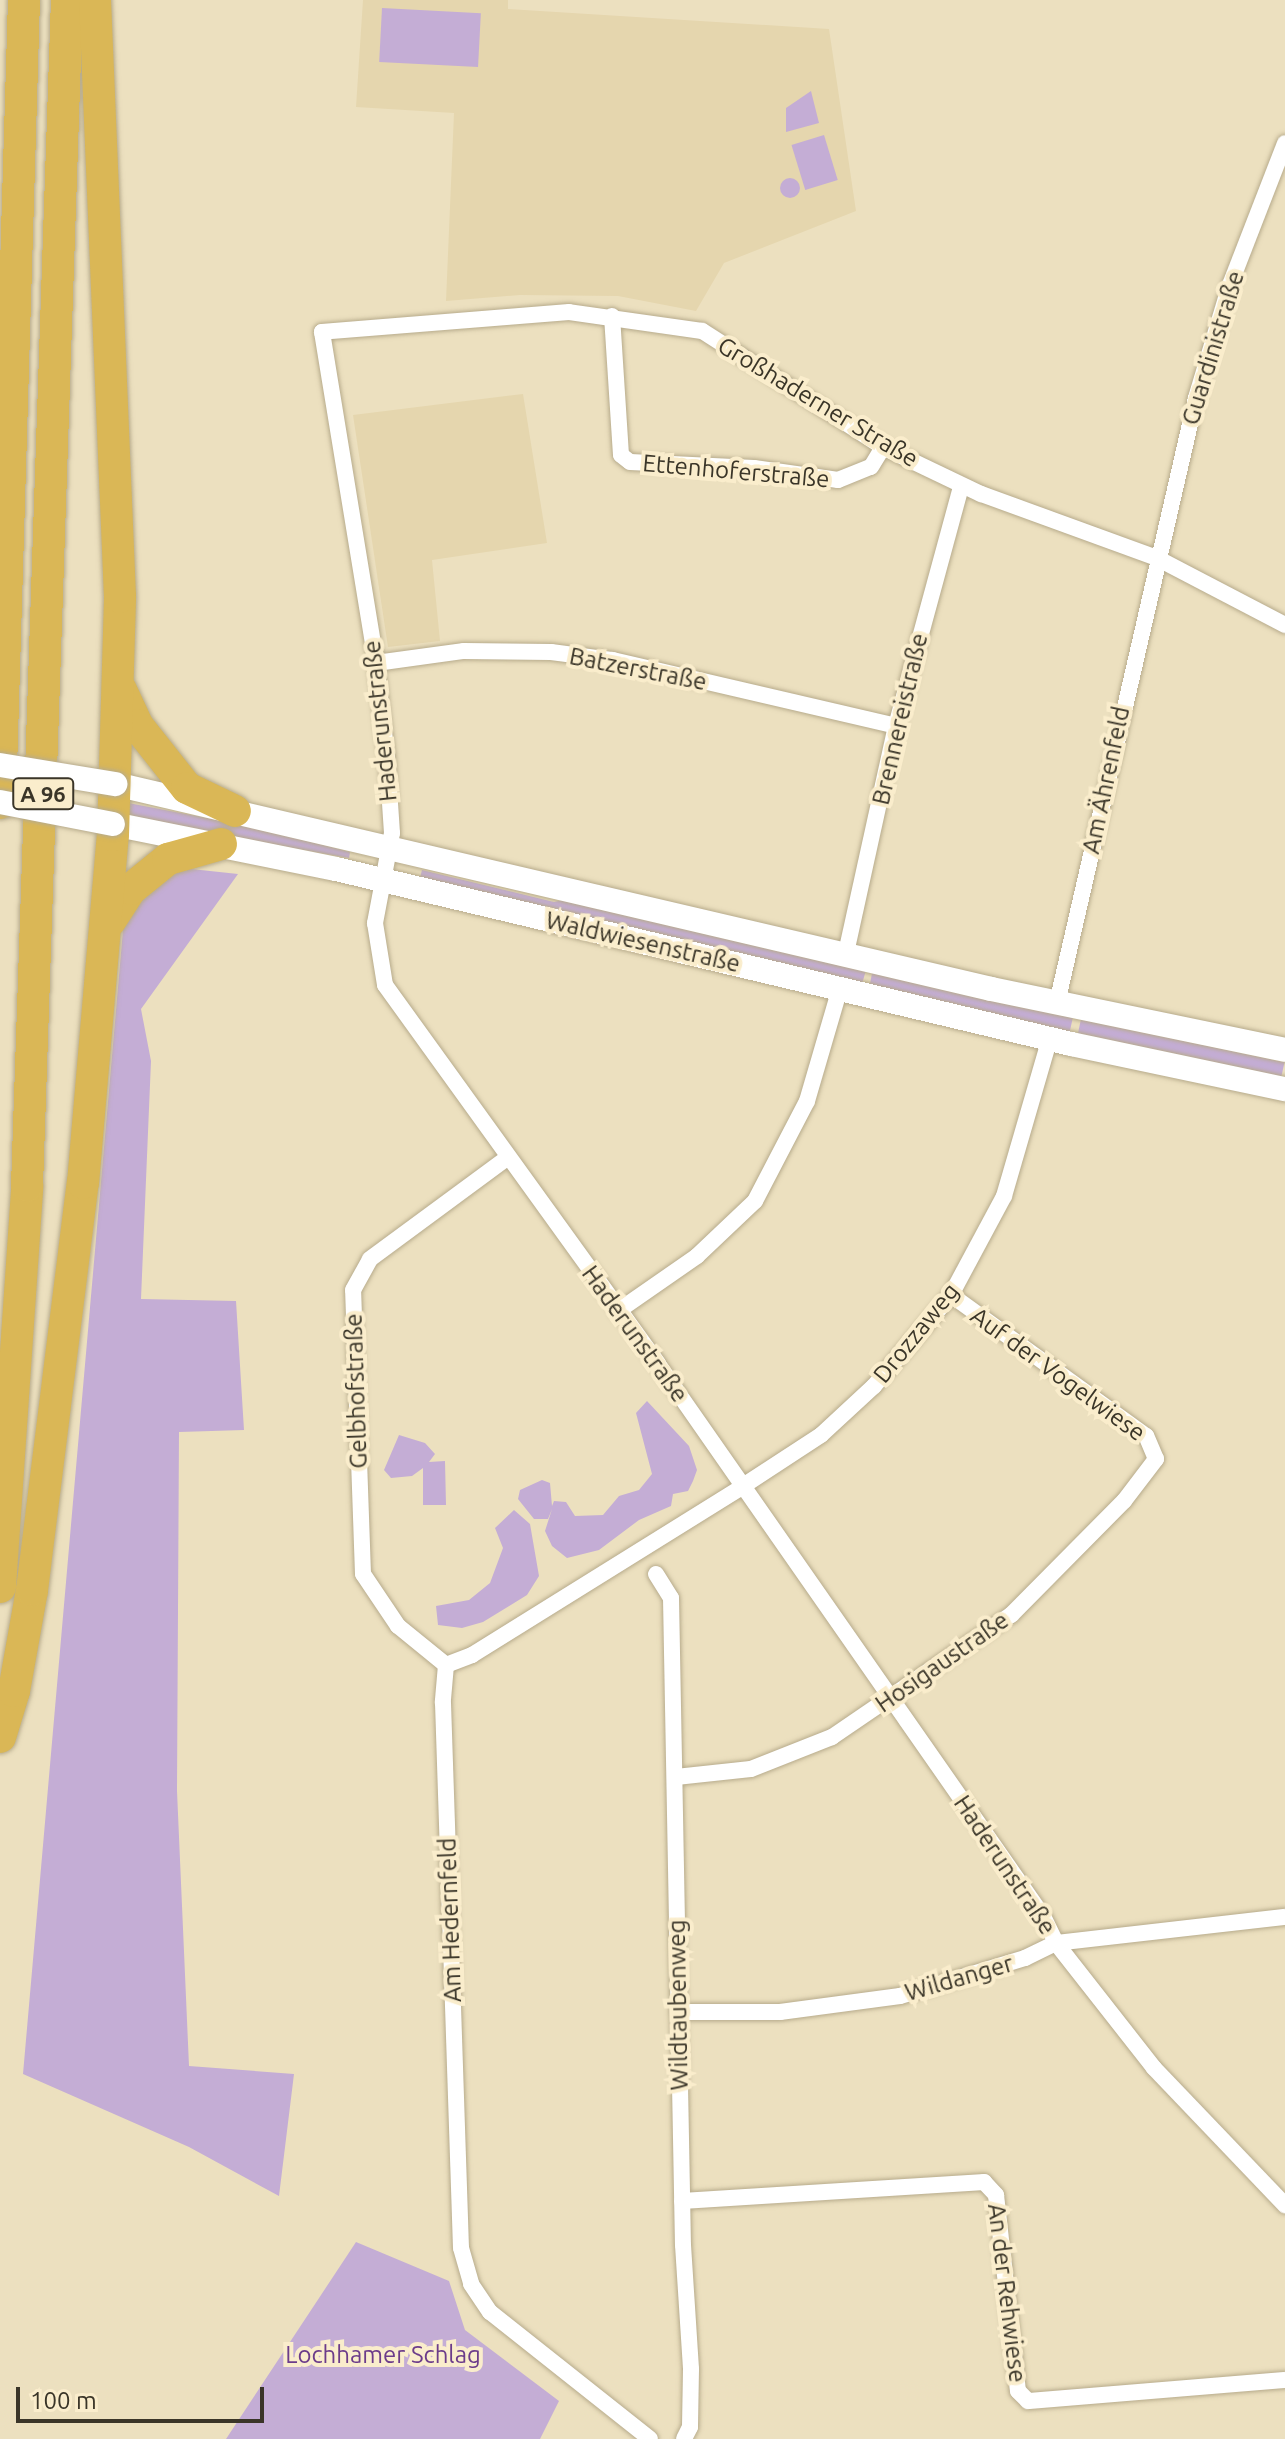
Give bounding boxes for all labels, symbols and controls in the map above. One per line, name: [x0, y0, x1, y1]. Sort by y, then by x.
street label: Guardinistraße: [1176, 268, 1250, 428]
street label: Großhaderner Straße: [713, 331, 923, 473]
street label: Ettenhoferstraße: [641, 448, 831, 494]
street label: Brennereistraße: [866, 630, 934, 808]
street label: Haderunstraße: [357, 639, 403, 803]
street label: Batzerstraße: [567, 642, 709, 696]
street label: Am Ährenfeld: [1076, 704, 1136, 856]
road number: A 96: [11, 776, 75, 812]
street label: Waldwiesenstraße: [543, 906, 743, 978]
street label: Haderunstraße: [576, 1260, 694, 1408]
street label: Drozzaweg: [867, 1277, 965, 1389]
street label: Auf der Vogelwiese: [965, 1301, 1151, 1447]
street label: Gelbhofstraße: [339, 1313, 373, 1469]
street label: Hosigaustraße: [870, 1606, 1014, 1718]
street label: Haderunstraße: [948, 1790, 1062, 1940]
street label: Am Hedernfeld: [433, 1837, 467, 2003]
street label: Wildtaubenweg: [662, 1919, 694, 2091]
street label: Wildanger: [902, 1949, 1016, 2007]
street label: An der Rehwiese: [982, 2202, 1032, 2384]
park label: Lochhamer Schlag: [285, 2341, 481, 2369]
scale bar: [20, 2371, 268, 2421]
text: 100 m: [30, 2387, 97, 2414]

